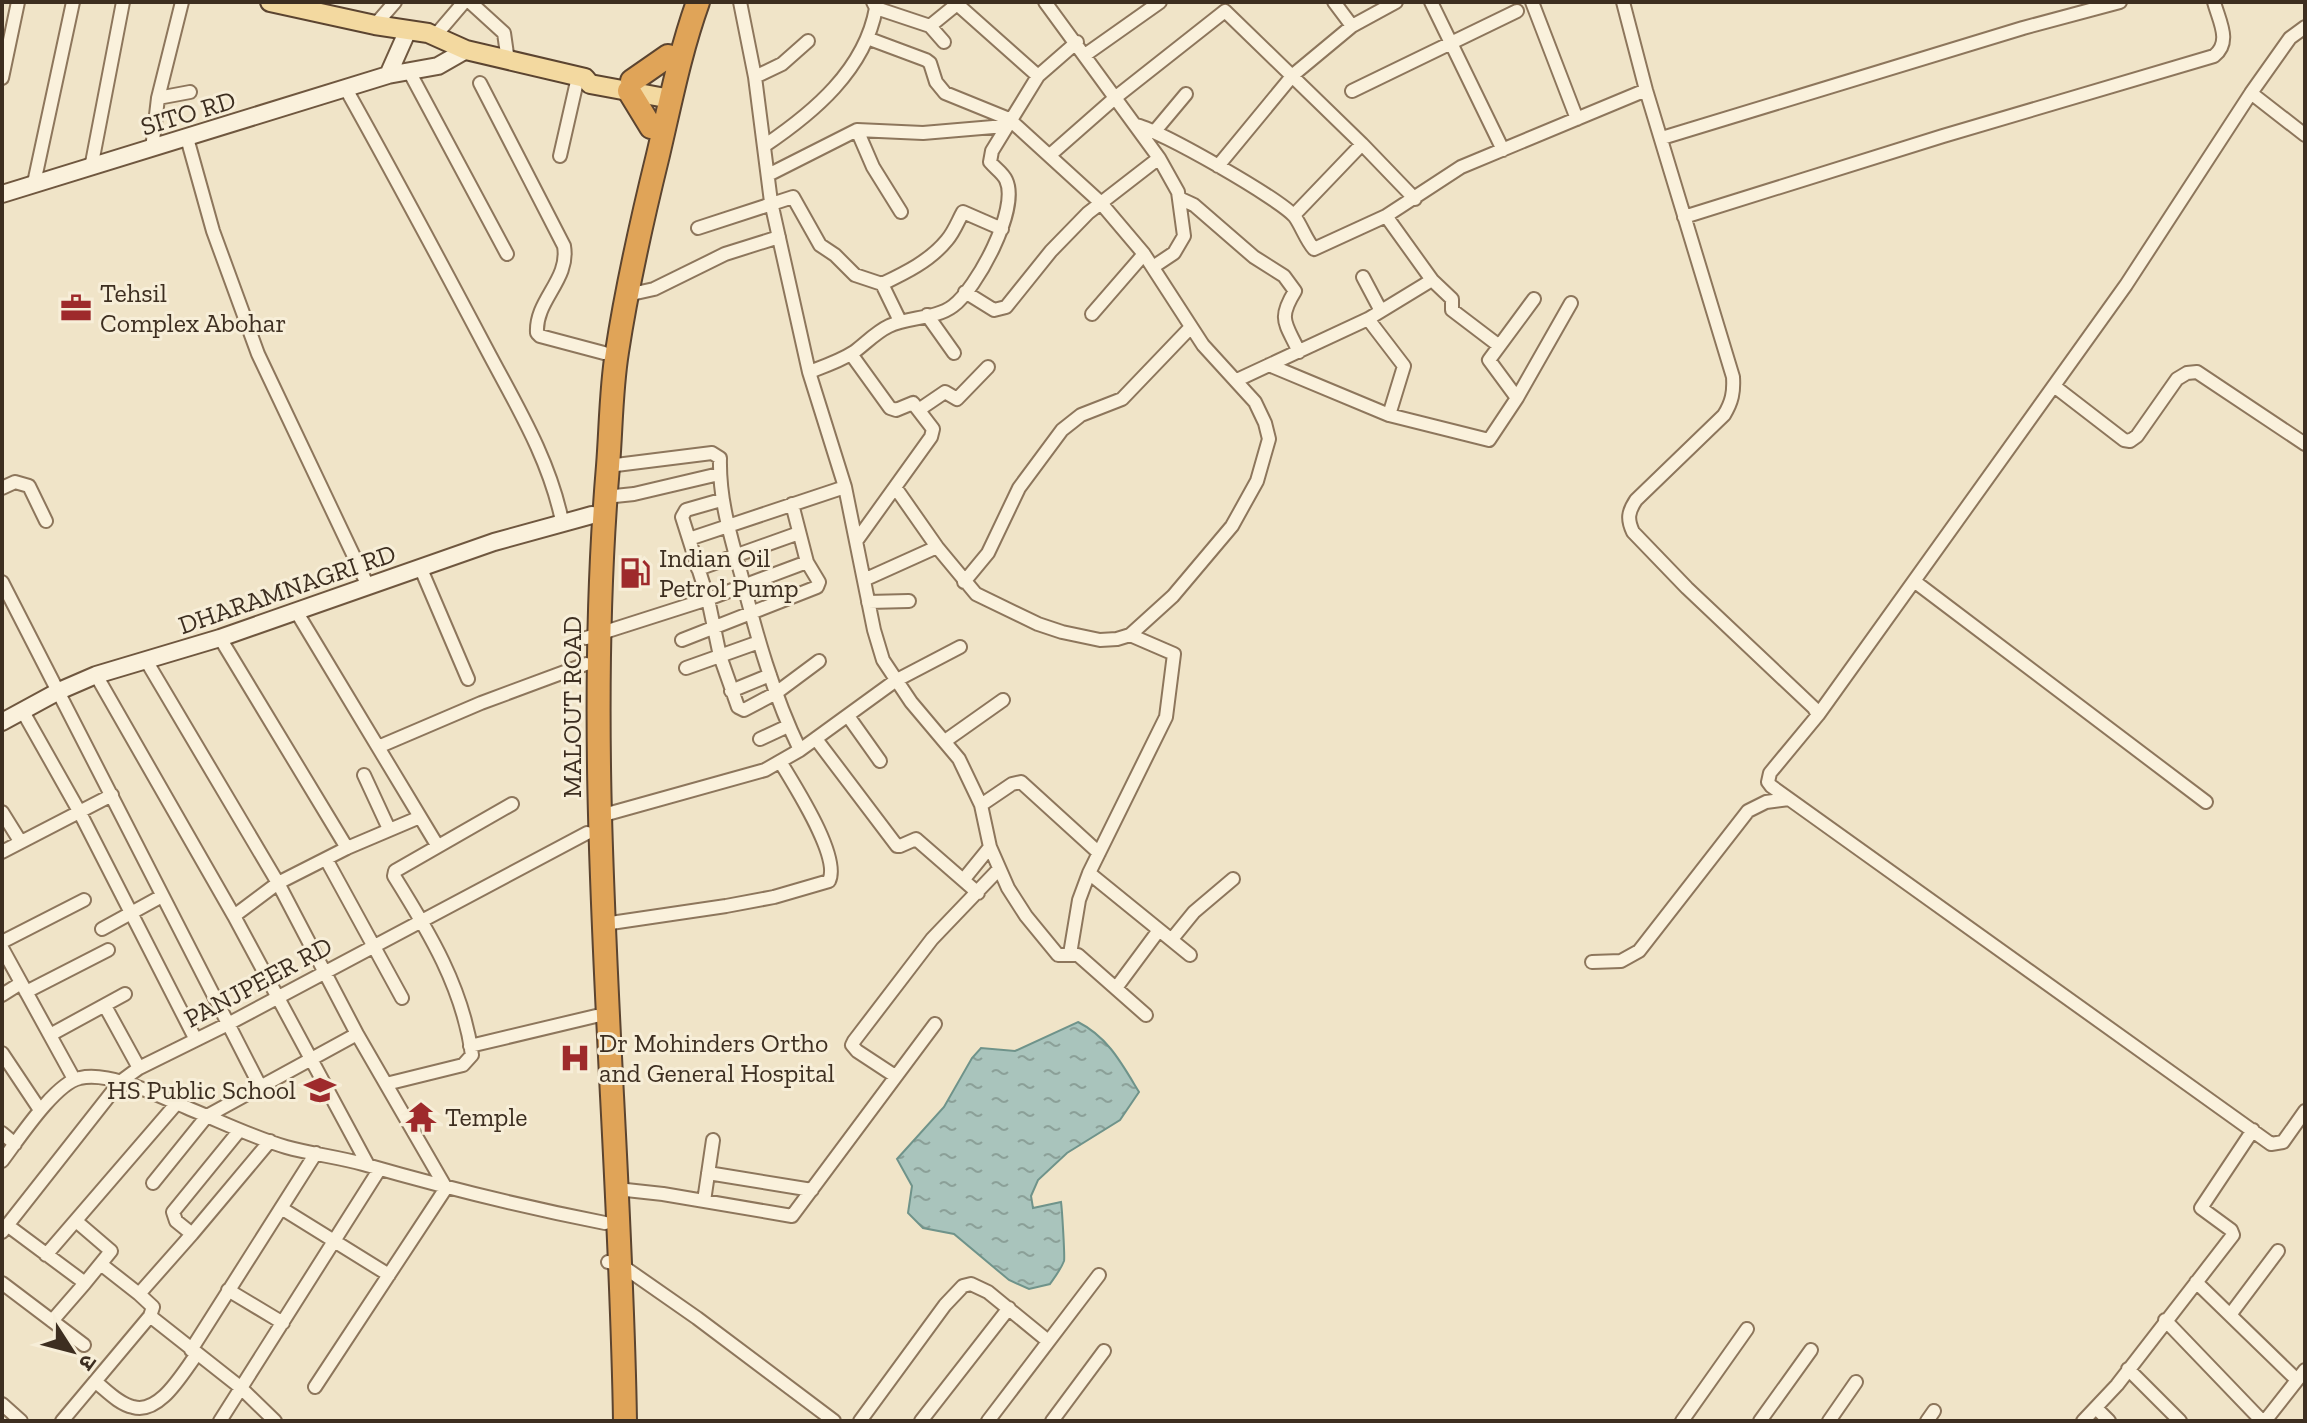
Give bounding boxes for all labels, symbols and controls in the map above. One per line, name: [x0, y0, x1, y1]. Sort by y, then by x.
street label: SITO RD: [137, 83, 239, 143]
place label: Tehsil Complex Abohar: [100, 277, 286, 339]
office icon: Tehsil Complex Abohar: [59, 291, 93, 325]
street label: DHARAMNAGRI RD: [174, 537, 400, 641]
place label: Indian Oil Petrol Pump: [659, 542, 799, 604]
fuel station icon: Indian Oil Petrol Pump: [618, 556, 652, 590]
street label: MALOUT ROAD: [556, 616, 588, 798]
street label: PANJPEER RD: [179, 930, 337, 1034]
place label: Dr Mohinders Ortho and General Hospital: [599, 1027, 835, 1089]
hospital icon: Dr Mohinders Ortho and General Hospital: [558, 1041, 592, 1075]
school or university icon: HS Public School: [303, 1073, 337, 1107]
place label: HS Public School: [107, 1074, 296, 1106]
temple icon: Temple: [404, 1100, 438, 1134]
place label: Temple: [445, 1101, 528, 1133]
north arrow: [32, 1311, 112, 1391]
text: उ: [72, 1349, 102, 1377]

